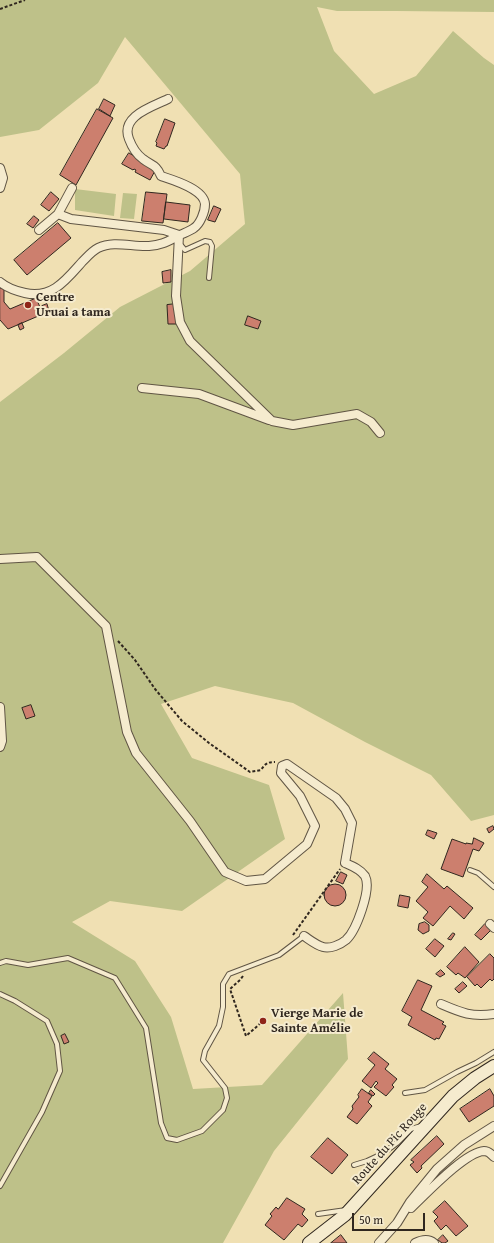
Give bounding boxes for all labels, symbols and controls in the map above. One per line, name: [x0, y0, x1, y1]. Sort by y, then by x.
place label: Centre Uruai a tama: [36, 290, 111, 321]
marker: Centre Uruai a tama: [23, 300, 33, 310]
place label: Vierge Marie de Sainte Amélie: [271, 1006, 363, 1037]
marker: Vierge Marie de Sainte Amélie: [258, 1016, 268, 1026]
street label: Route du Pic Rouge: [349, 1100, 431, 1188]
scale bar: [354, 1205, 427, 1231]
text: 50 m: [359, 1211, 383, 1228]

